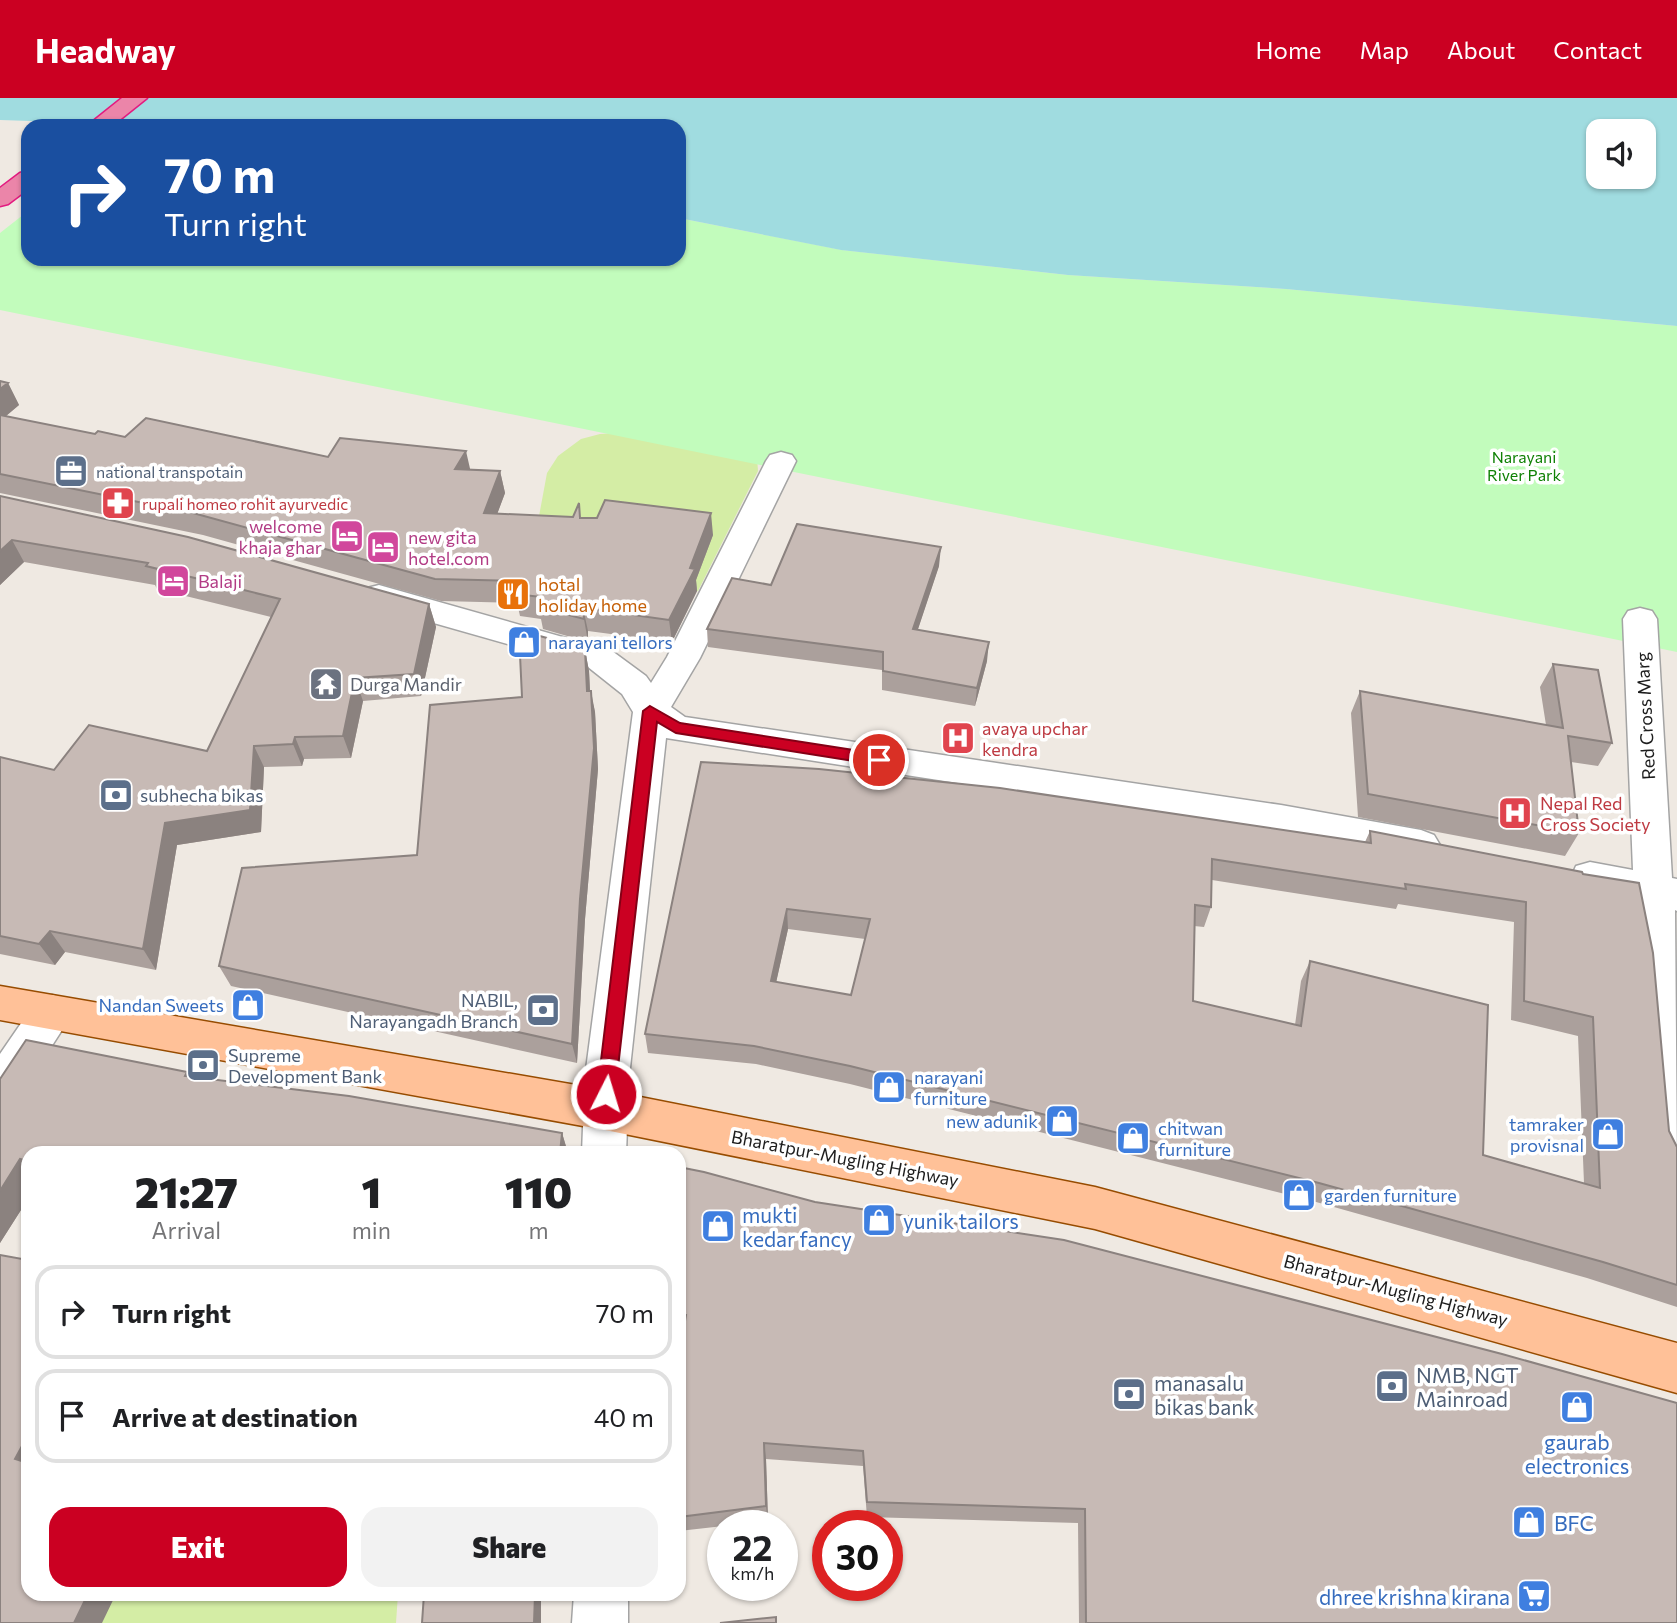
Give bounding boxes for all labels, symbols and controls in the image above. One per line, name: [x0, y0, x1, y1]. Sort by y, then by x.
text: Headway: [35, 29, 176, 70]
text: Home: [1256, 35, 1322, 64]
text: Map: [1360, 35, 1409, 64]
text: About: [1447, 35, 1515, 64]
text: Contact: [1553, 35, 1642, 64]
map controls: [1586, 119, 1656, 189]
button: sound: [1586, 119, 1656, 189]
text: 70 m: [164, 143, 275, 203]
icon: right: [49, 147, 140, 238]
text: Turn right: [164, 203, 307, 243]
park label: Narayani River Park: [1487, 447, 1561, 484]
office icon: national transpotain: [52, 452, 90, 490]
place label: national transpotain: [96, 462, 243, 481]
pharmacy icon: rupali homeo rohit ayurvedic: [99, 484, 137, 522]
place label: rupali homeo rohit ayurvedic: [142, 494, 348, 513]
place label: welcome khaja ghar: [238, 515, 322, 558]
hotel icon: welcome khaja ghar: [328, 517, 366, 555]
place label: new gita hotel.com: [408, 526, 489, 569]
hotel icon: new gita hotel.com: [364, 528, 402, 566]
hotel icon: Balaji: [154, 562, 192, 600]
place label: Balaji: [198, 570, 242, 592]
place label: hotal holiday home: [538, 573, 647, 616]
restaurant icon: hotal holiday home: [494, 575, 532, 613]
shop icon: narayani tellors: [505, 623, 543, 661]
place label: narayani tellors: [548, 631, 673, 653]
street label: Red Cross Marg: [1631, 651, 1659, 780]
temple icon: Durga Mandir: [307, 665, 345, 703]
place label: Durga Mandir: [350, 673, 462, 695]
place label: avaya upchar kendra: [982, 717, 1088, 760]
hospital icon: avaya upchar kendra: [939, 719, 977, 757]
pin: [849, 730, 909, 790]
icon: arrive: [860, 741, 898, 779]
bank icon: subhecha bikas: [97, 776, 135, 814]
place label: subhecha bikas: [140, 784, 263, 806]
place label: Nepal Red Cross Society: [1540, 792, 1651, 835]
hospital icon: Nepal Red Cross Society: [1496, 794, 1534, 832]
shop icon: Nandan Sweets: [229, 986, 267, 1024]
place label: NABIL, Narayangadh Branch: [349, 989, 518, 1032]
bank icon: NABIL, Narayangadh Branch: [524, 991, 562, 1029]
place label: Nandan Sweets: [98, 994, 224, 1016]
place label: Supreme Development Bank: [228, 1044, 383, 1087]
bank icon: Supreme Development Bank: [184, 1046, 222, 1084]
position arrow: [569, 1057, 643, 1131]
place label: narayani furniture: [914, 1066, 987, 1109]
shop icon: narayani furniture: [870, 1068, 908, 1106]
shop icon: new adunik: [1043, 1102, 1081, 1140]
place label: new adunik: [946, 1110, 1038, 1132]
place label: tamraker provisnal: [1509, 1113, 1584, 1156]
shop icon: tamraker provisnal: [1589, 1115, 1627, 1153]
place label: chitwan furniture: [1158, 1117, 1231, 1160]
shop icon: chitwan furniture: [1114, 1119, 1152, 1157]
street label: Bharatpur-Mugling Highway: [730, 1125, 960, 1191]
text: 21:27: [135, 1165, 238, 1217]
text: 1: [362, 1165, 381, 1217]
text: 110: [505, 1165, 572, 1217]
shop icon: garden furniture: [1280, 1176, 1318, 1214]
place label: garden furniture: [1324, 1184, 1457, 1206]
shop icon: yunik tailors: [860, 1201, 898, 1239]
place label: mukti kedar fancy: [742, 1202, 852, 1251]
shop icon: mukti kedar fancy: [699, 1207, 737, 1245]
place label: yunik tailors: [903, 1208, 1019, 1233]
text: Arrival: [152, 1216, 221, 1244]
text: min: [352, 1216, 391, 1244]
text: m: [528, 1216, 549, 1244]
street label: Bharatpur-Mugling Highway: [1282, 1249, 1510, 1331]
icon: right: [53, 1293, 91, 1331]
text: Turn right: [112, 1297, 231, 1328]
text: 70 m: [596, 1297, 654, 1328]
place label: NMB, NGT Mainroad: [1416, 1362, 1519, 1411]
bank icon: NMB, NGT Mainroad: [1373, 1367, 1411, 1405]
place label: manasalu bikas bank: [1154, 1370, 1255, 1419]
bank icon: manasalu bikas bank: [1110, 1375, 1148, 1413]
shop icon: gaurab electronics: [1558, 1388, 1596, 1426]
icon: arrive: [53, 1397, 91, 1435]
text: Arrive at destination: [112, 1401, 358, 1432]
text: 40 m: [594, 1401, 654, 1432]
place label: gaurab electronics: [1525, 1429, 1629, 1478]
shop icon: BFC: [1510, 1503, 1548, 1541]
button: Exit: [49, 1507, 347, 1587]
button: Share: [361, 1507, 658, 1587]
speed limit sign: 30: [812, 1510, 903, 1601]
place label: BFC: [1554, 1510, 1594, 1535]
text: 22: [733, 1525, 772, 1568]
text: km/h: [731, 1562, 774, 1584]
supermarket icon: dhree krishna kirana: [1515, 1577, 1553, 1615]
place label: dhree krishna kirana: [1319, 1584, 1510, 1609]

